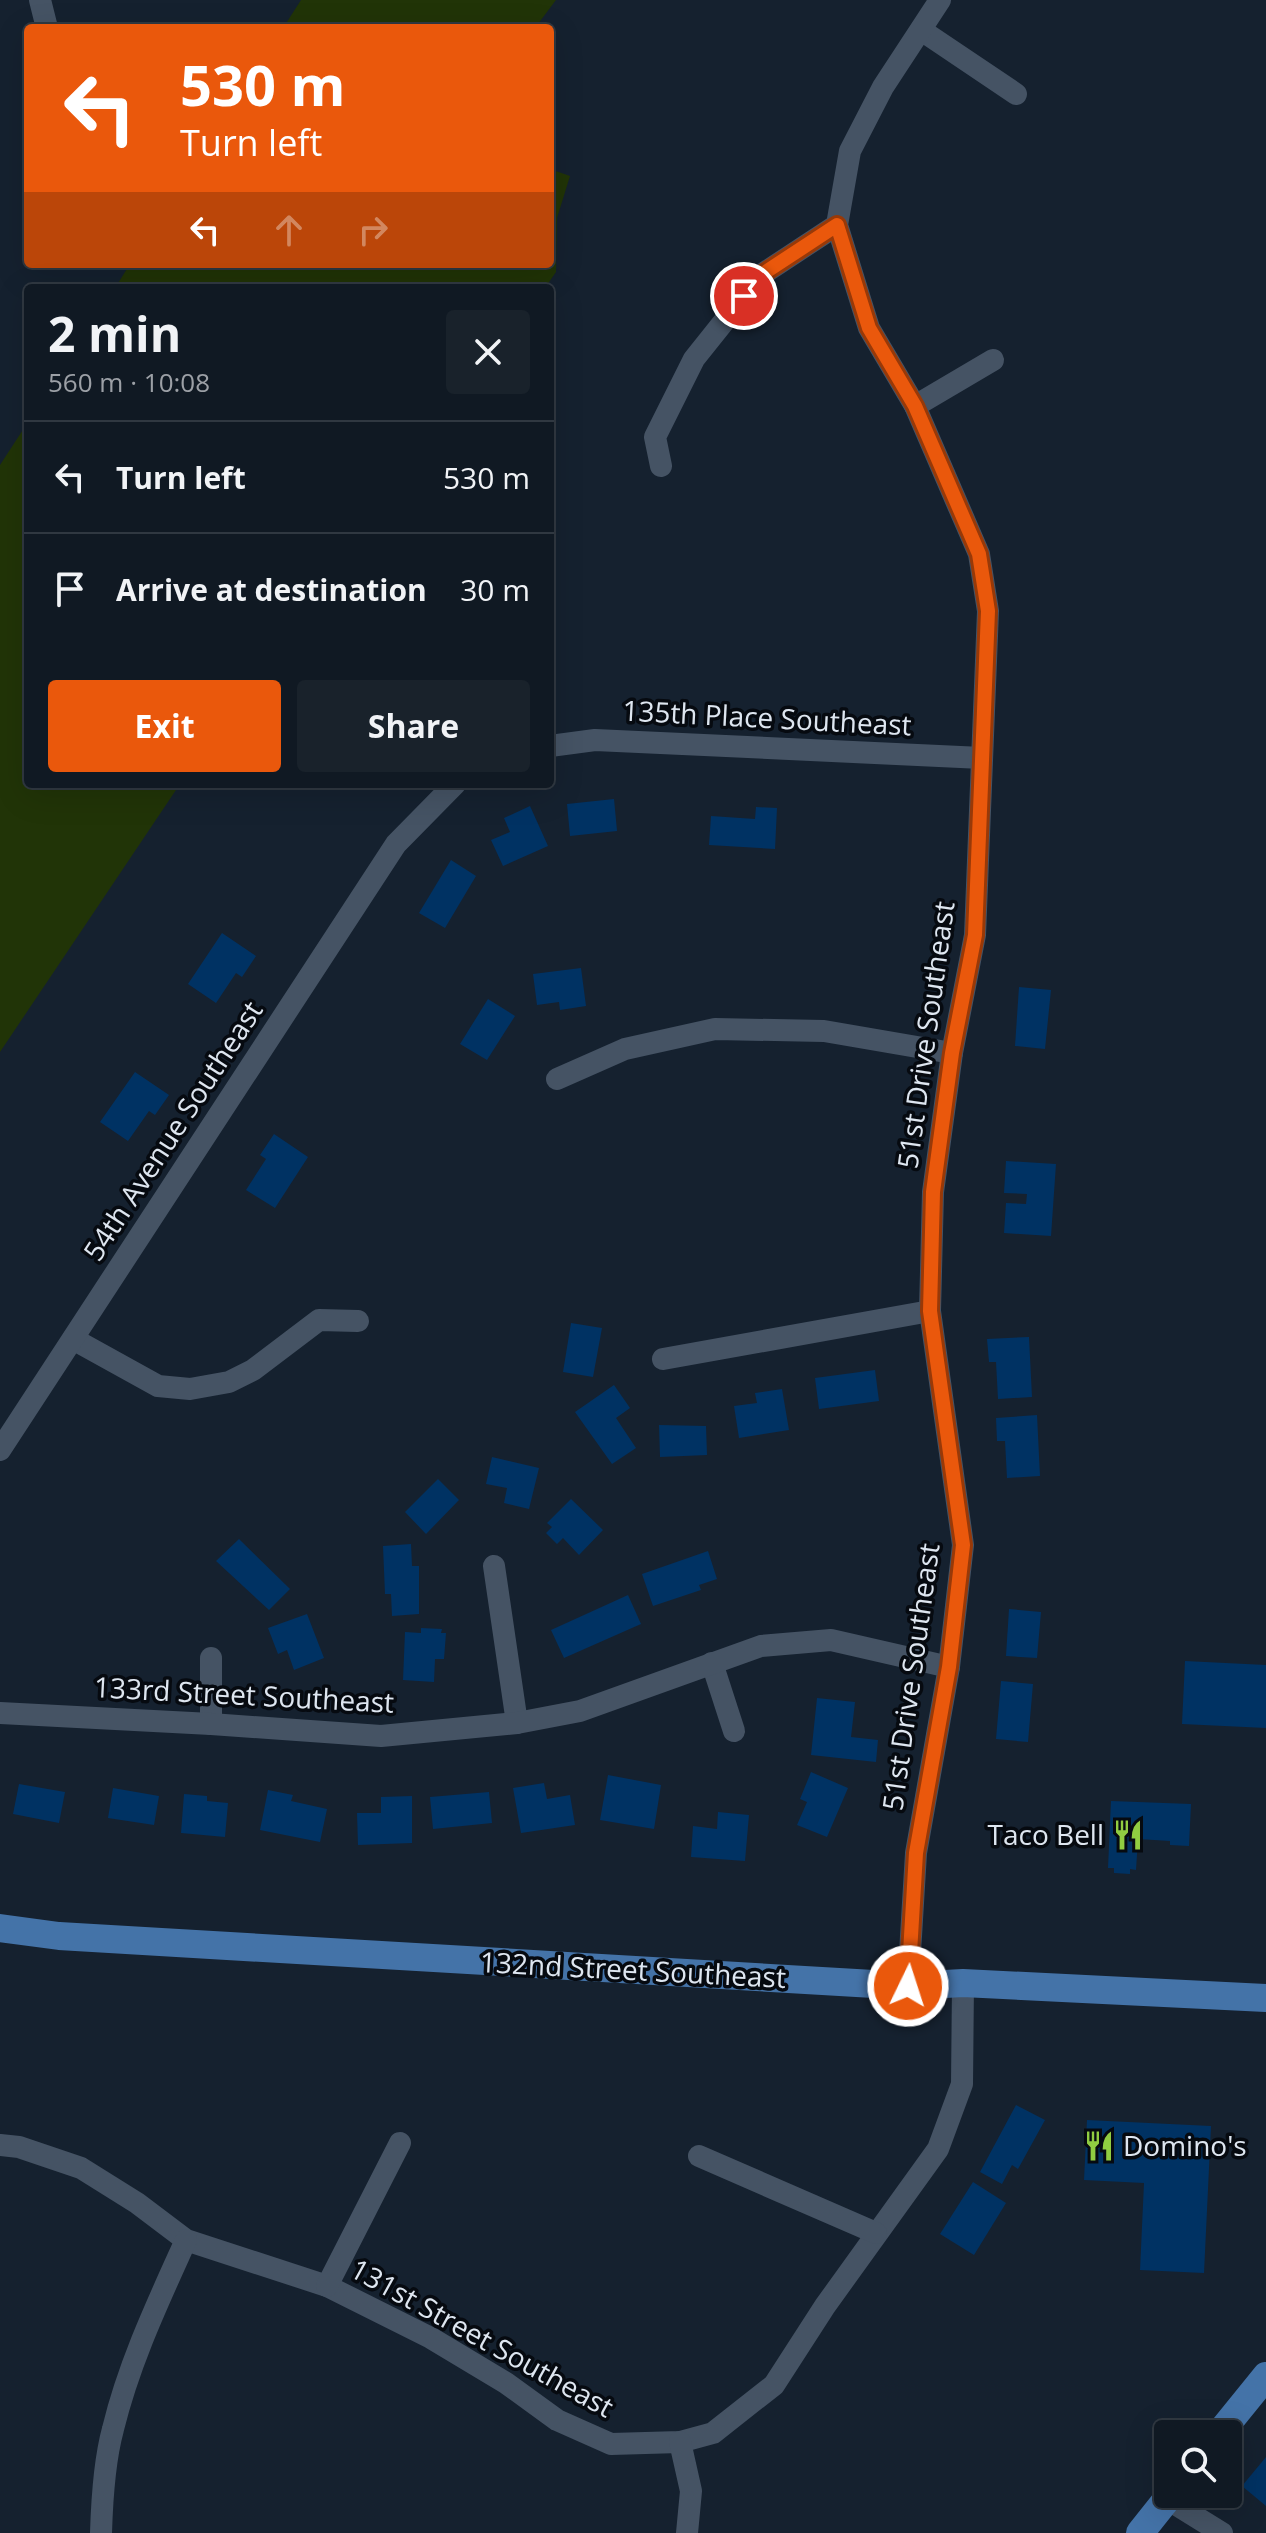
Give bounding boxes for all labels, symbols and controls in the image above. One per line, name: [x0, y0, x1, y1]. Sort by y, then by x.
text: 530 m: [180, 46, 346, 122]
icon: left: [48, 56, 152, 160]
text: Turn left: [180, 118, 322, 167]
icon: left: [183, 208, 227, 252]
icon: ahead: [267, 208, 311, 252]
icon: right: [351, 208, 395, 252]
pin: [710, 262, 778, 330]
icon: arrive: [722, 274, 766, 318]
text: 2 min: [48, 301, 181, 366]
button: close: [446, 310, 530, 394]
text: 560 m · 10:08: [48, 364, 210, 400]
icon: left: [48, 455, 92, 499]
text: Turn left: [116, 457, 246, 498]
text: 530 m: [443, 457, 530, 498]
icon: arrive: [48, 567, 92, 611]
text: Arrive at destination: [116, 569, 427, 610]
text: 30 m: [460, 569, 530, 610]
button: Exit: [48, 680, 281, 772]
button: Share: [297, 680, 530, 772]
street label: 135th Place Southeast: [622, 690, 913, 744]
street label: 51st Drive Southeast: [887, 899, 963, 1171]
street label: 54th Avenue Southeast: [74, 993, 270, 1268]
street label: 51st Drive Southeast: [872, 1541, 948, 1813]
street label: 133rd Street Southeast: [93, 1667, 395, 1721]
place label: Taco Bell: [988, 1815, 1104, 1853]
restaurant icon: Taco Bell: [1111, 1818, 1145, 1852]
street label: 132nd Street Southeast: [479, 1942, 787, 1996]
position arrow: [866, 1944, 950, 2028]
place label: Domino's: [1123, 2126, 1247, 2164]
restaurant icon: Domino's: [1082, 2129, 1116, 2163]
street label: 131st Street Southeast: [344, 2249, 621, 2425]
map controls: [1154, 2420, 1242, 2508]
button: search: [1154, 2420, 1242, 2508]

